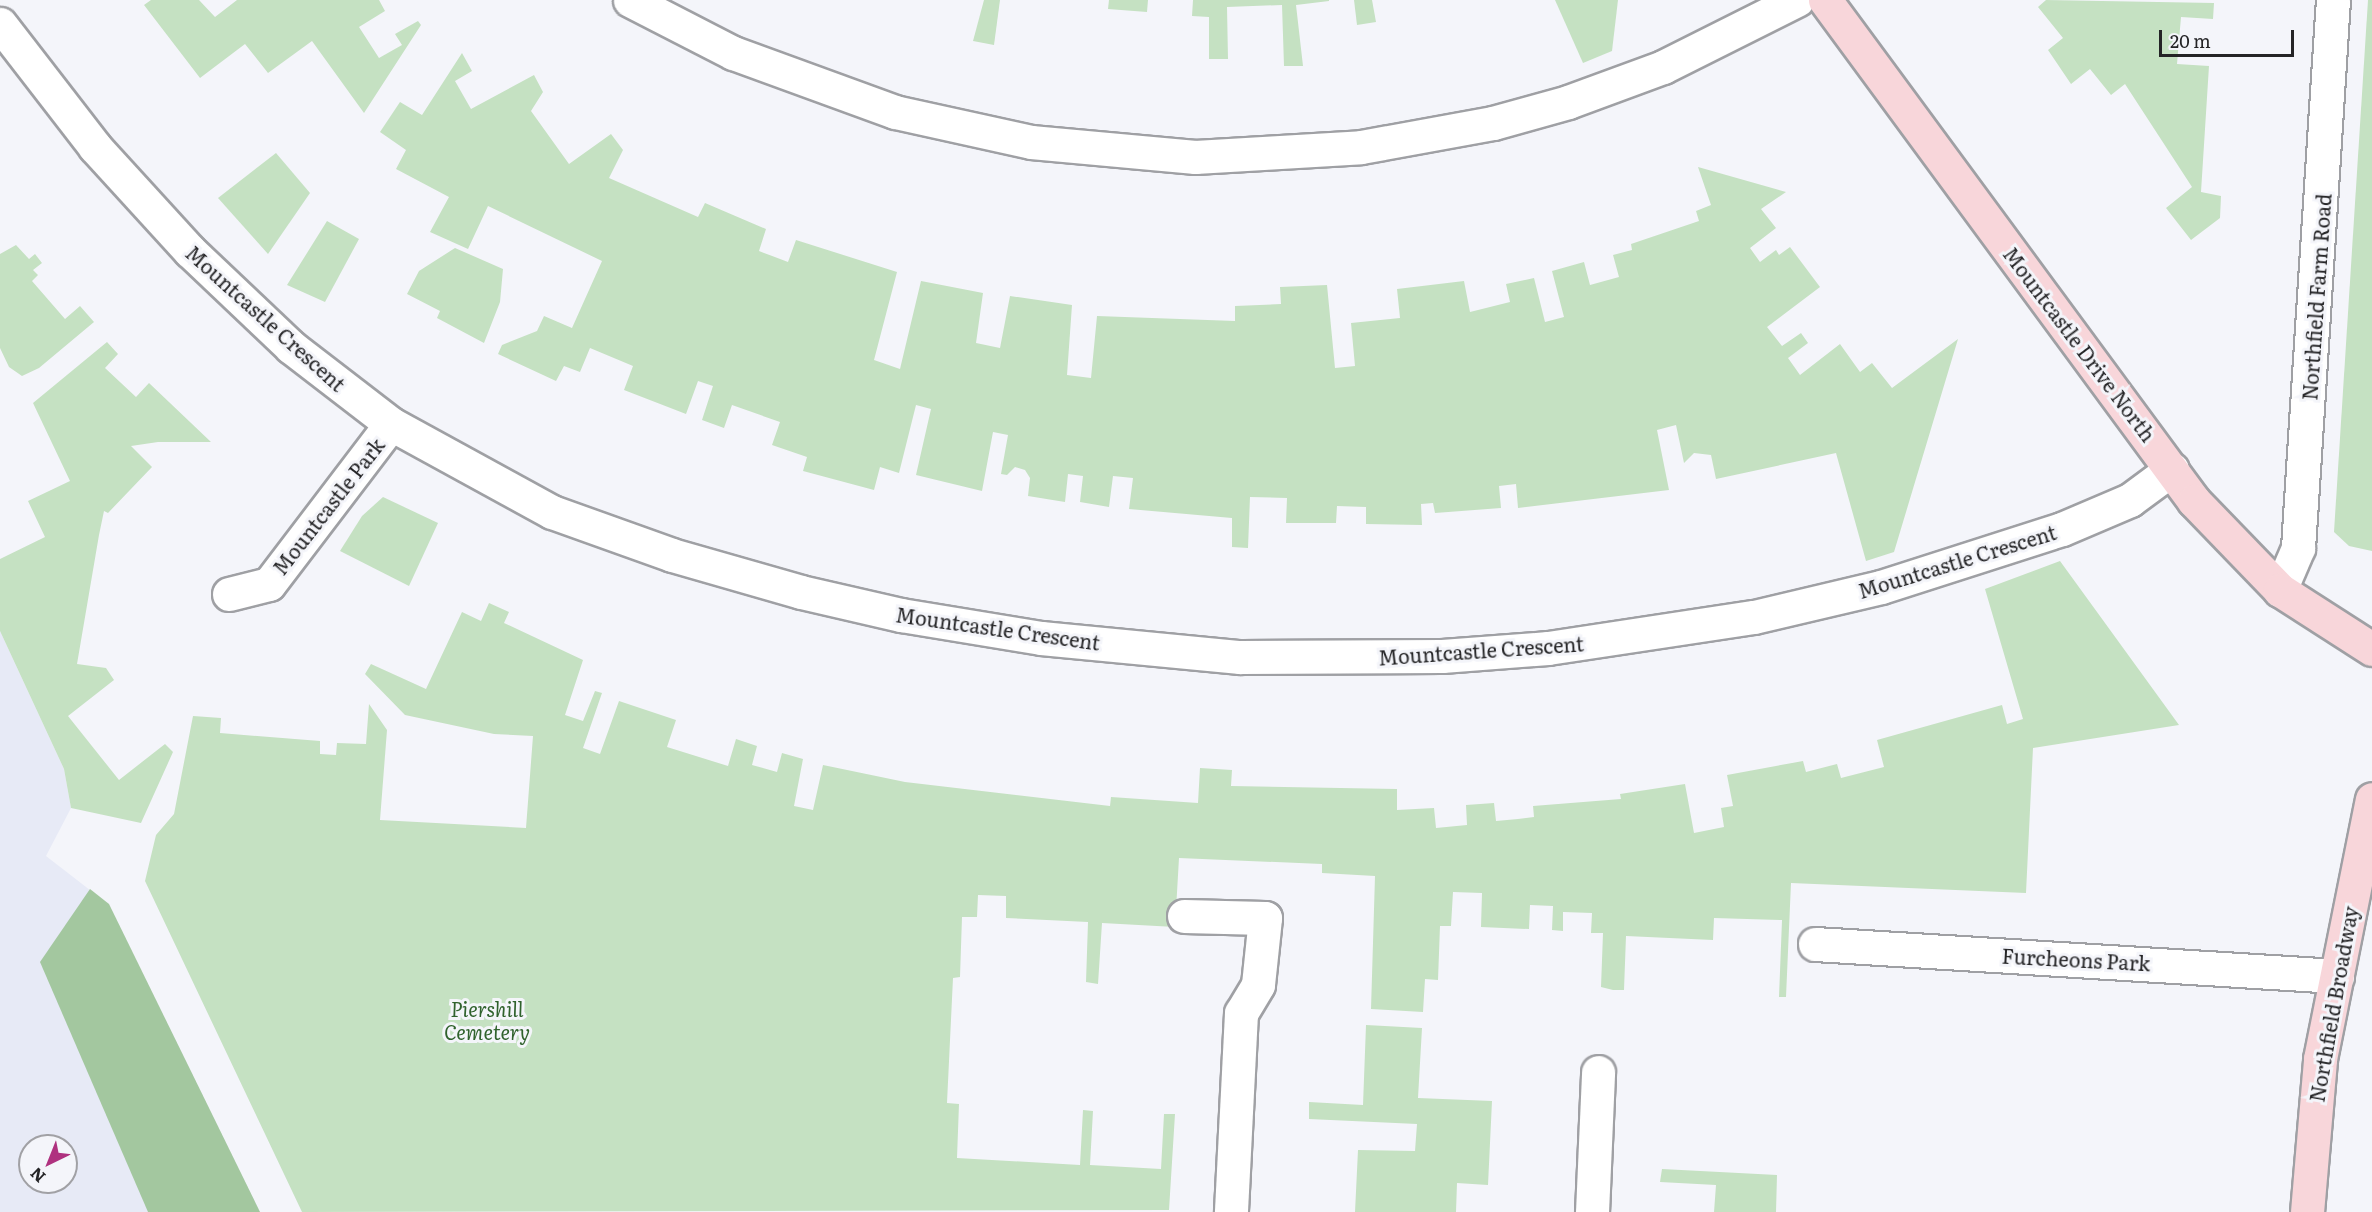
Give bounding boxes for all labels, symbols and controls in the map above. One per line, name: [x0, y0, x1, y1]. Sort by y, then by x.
scale bar: [2162, 18, 2297, 56]
text: 20 m: [2170, 27, 2211, 54]
street label: Northfield Farm Road: [2297, 193, 2335, 401]
street label: Mountcastle Crescent: [181, 240, 351, 396]
street label: Mountcastle Drive North: [1999, 242, 2161, 446]
street label: Mountcastle Park: [267, 433, 389, 579]
street label: Mountcastle Crescent: [1855, 519, 2059, 603]
street label: Mountcastle Crescent: [894, 602, 1102, 654]
street label: Mountcastle Crescent: [1377, 631, 1585, 669]
street label: Northfield Broadway: [2304, 904, 2362, 1104]
street label: Furcheons Park: [2001, 943, 2151, 975]
park label: Piershill Cemetery: [444, 996, 530, 1043]
north arrow: [18, 1134, 78, 1194]
text: N: [24, 1162, 50, 1189]

